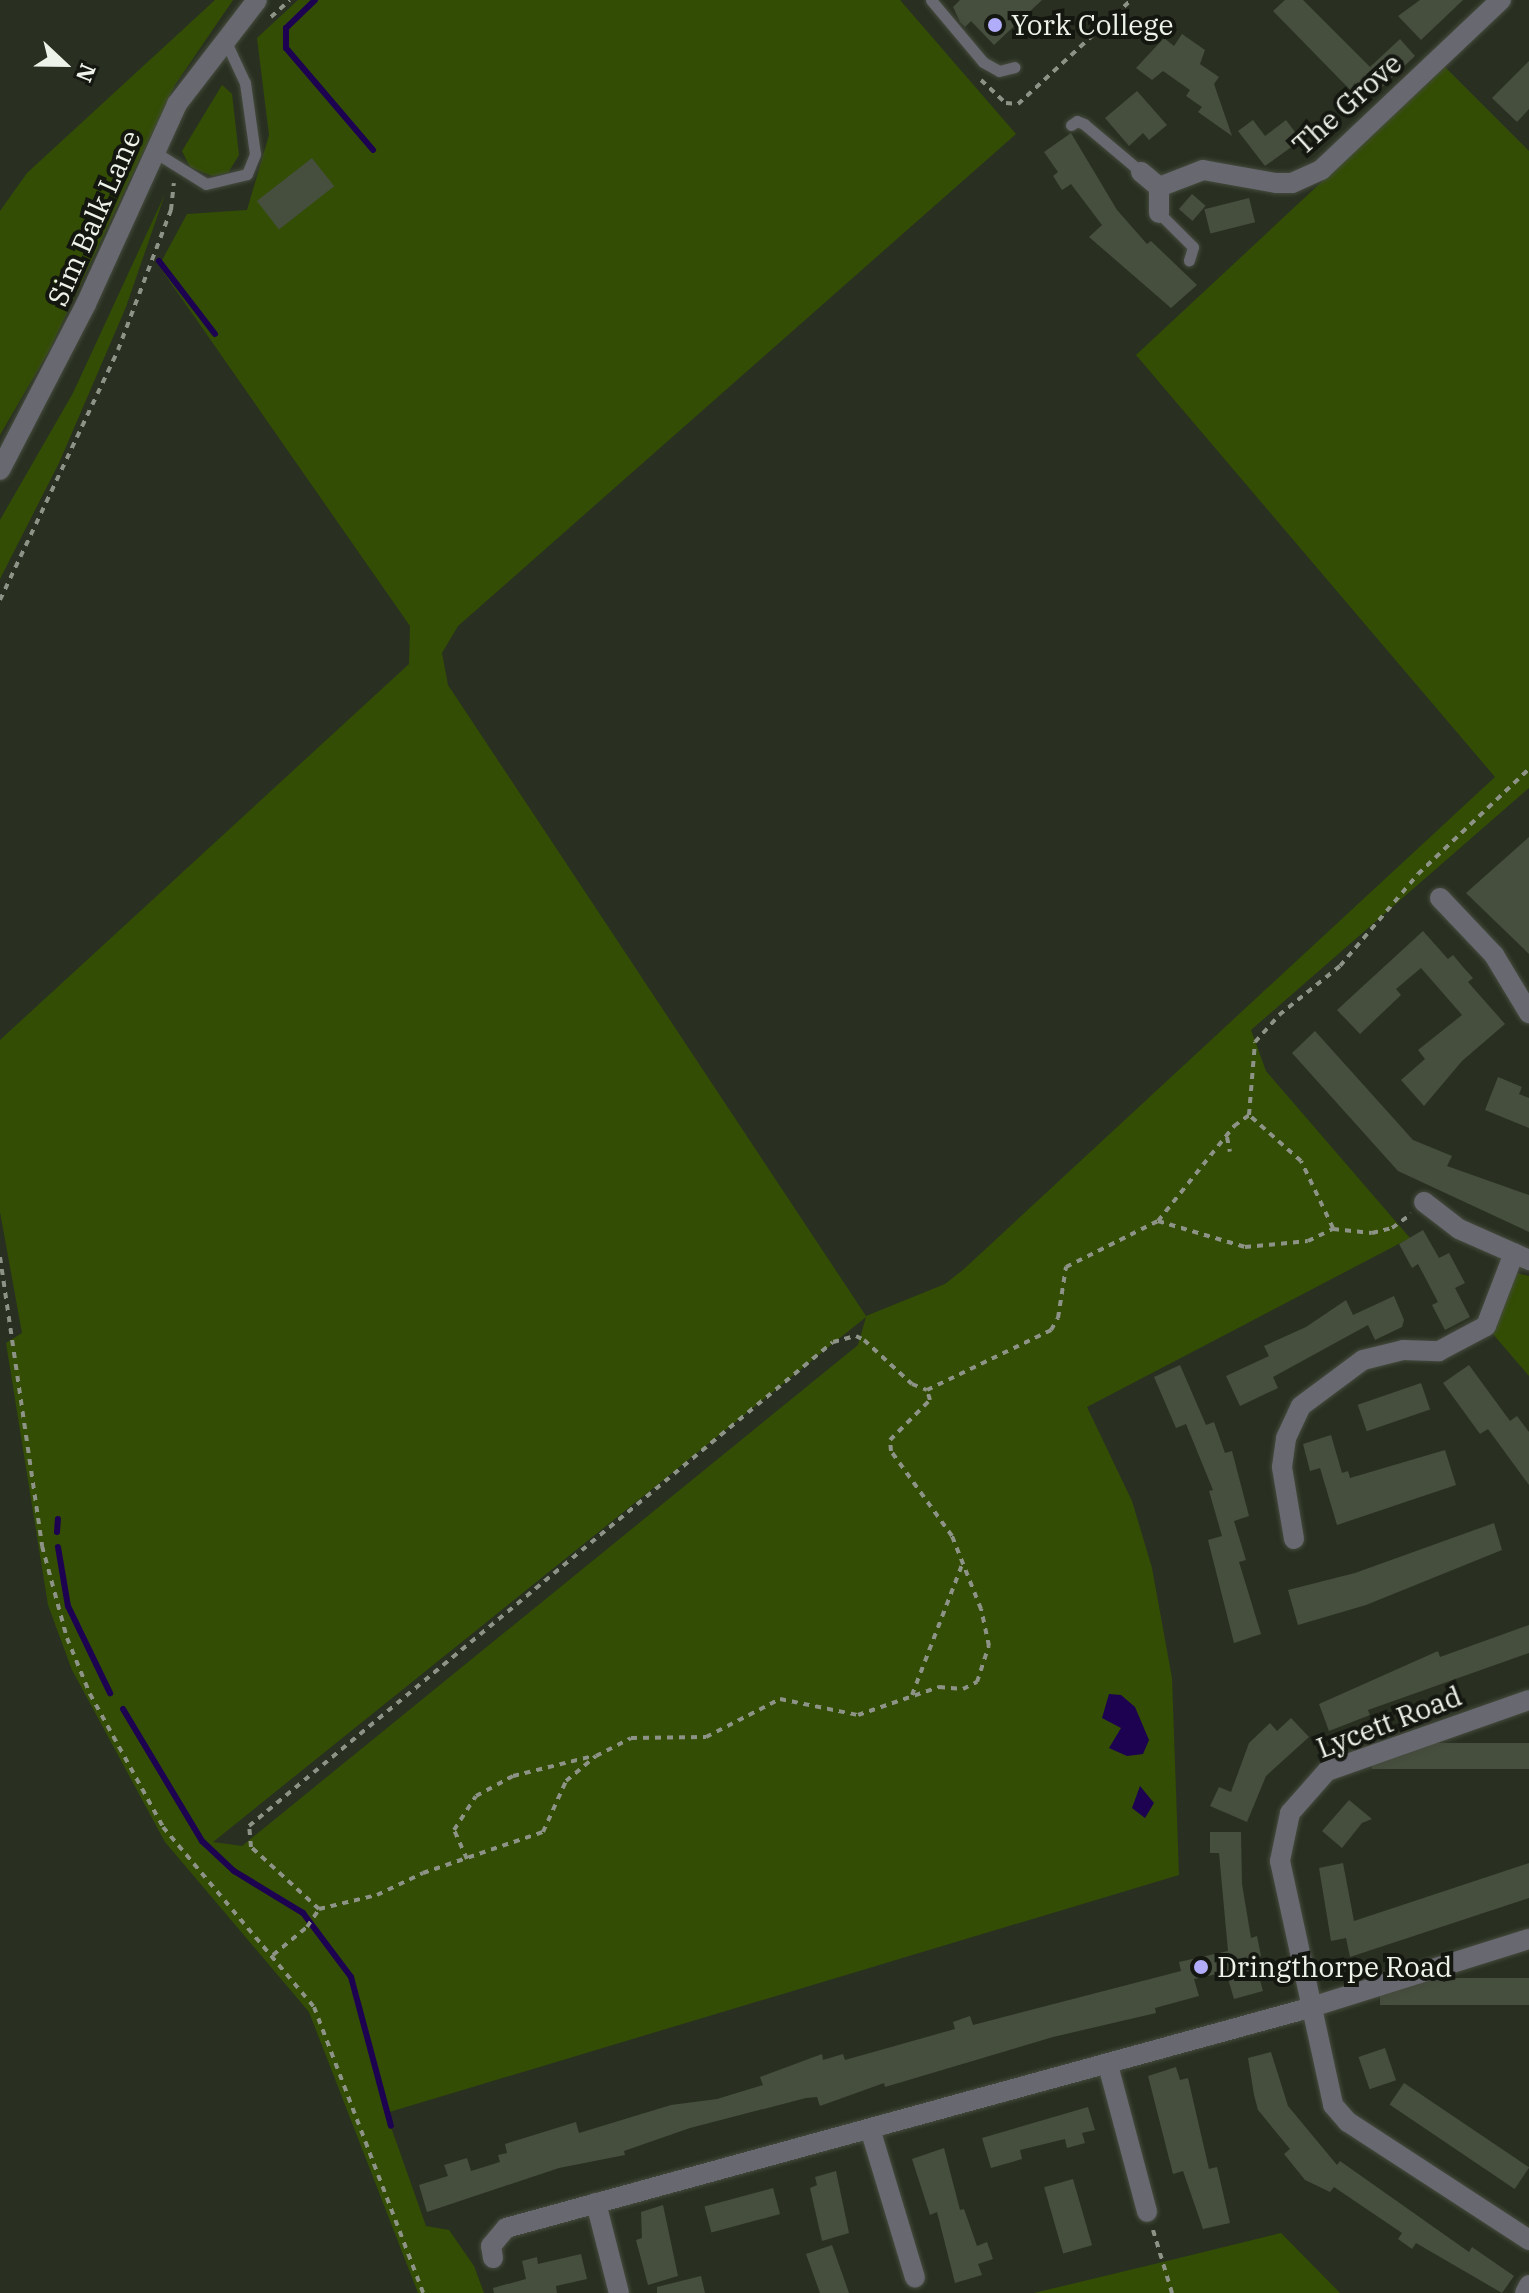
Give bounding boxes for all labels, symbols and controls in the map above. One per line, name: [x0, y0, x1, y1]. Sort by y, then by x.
place label: York College: [1011, 8, 1173, 42]
marker: York College: [986, 16, 1004, 34]
north arrow: [24, 24, 104, 104]
street label: The Grove: [1286, 46, 1408, 162]
text: N: [70, 60, 103, 87]
street label: Sim Balk Lane: [40, 125, 148, 311]
street label: Lycett Road: [1312, 1679, 1466, 1765]
place label: Dringthorpe Road: [1217, 1950, 1452, 1984]
marker: Dringthorpe Road: [1192, 1958, 1210, 1976]

